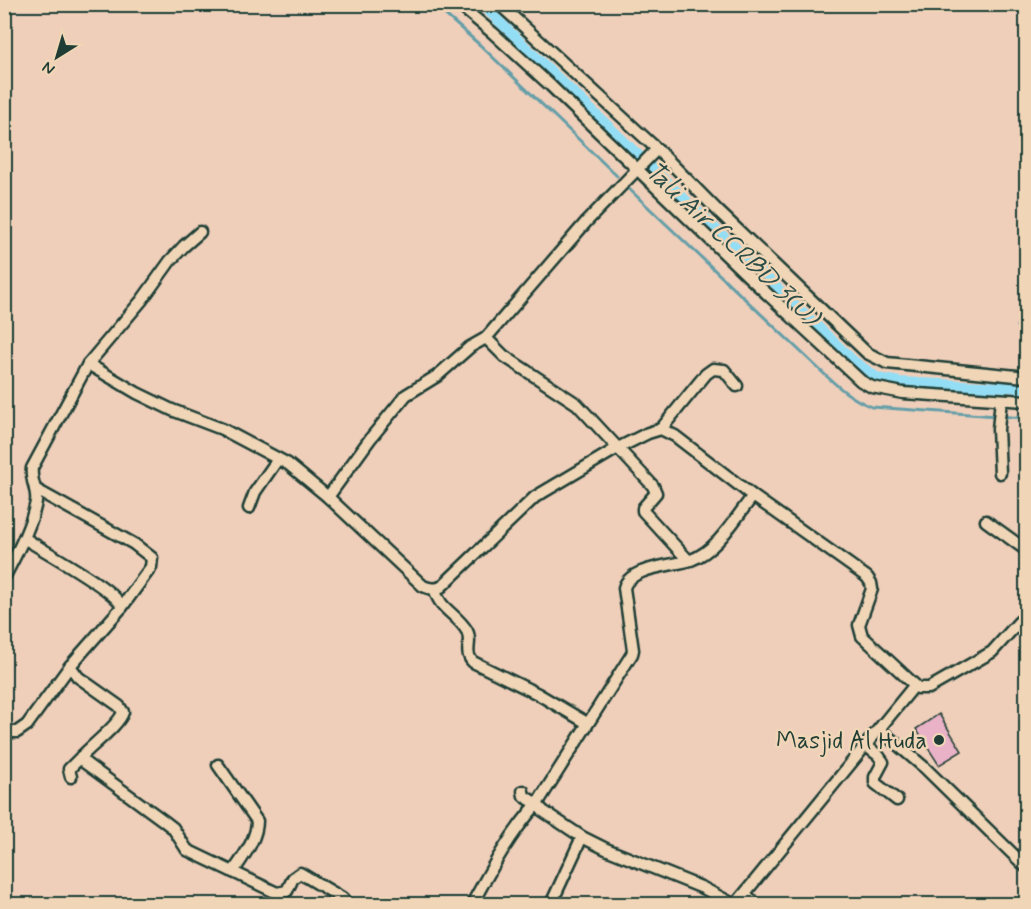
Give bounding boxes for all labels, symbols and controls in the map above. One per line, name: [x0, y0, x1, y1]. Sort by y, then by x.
north arrow: [27, 27, 87, 87]
text: N: [38, 56, 59, 79]
water label: Tali Air CCRBD 3(U): [637, 155, 828, 336]
place label: Masjid Al Huda: [776, 726, 927, 757]
marker: Masjid Al Huda: [932, 733, 946, 747]

